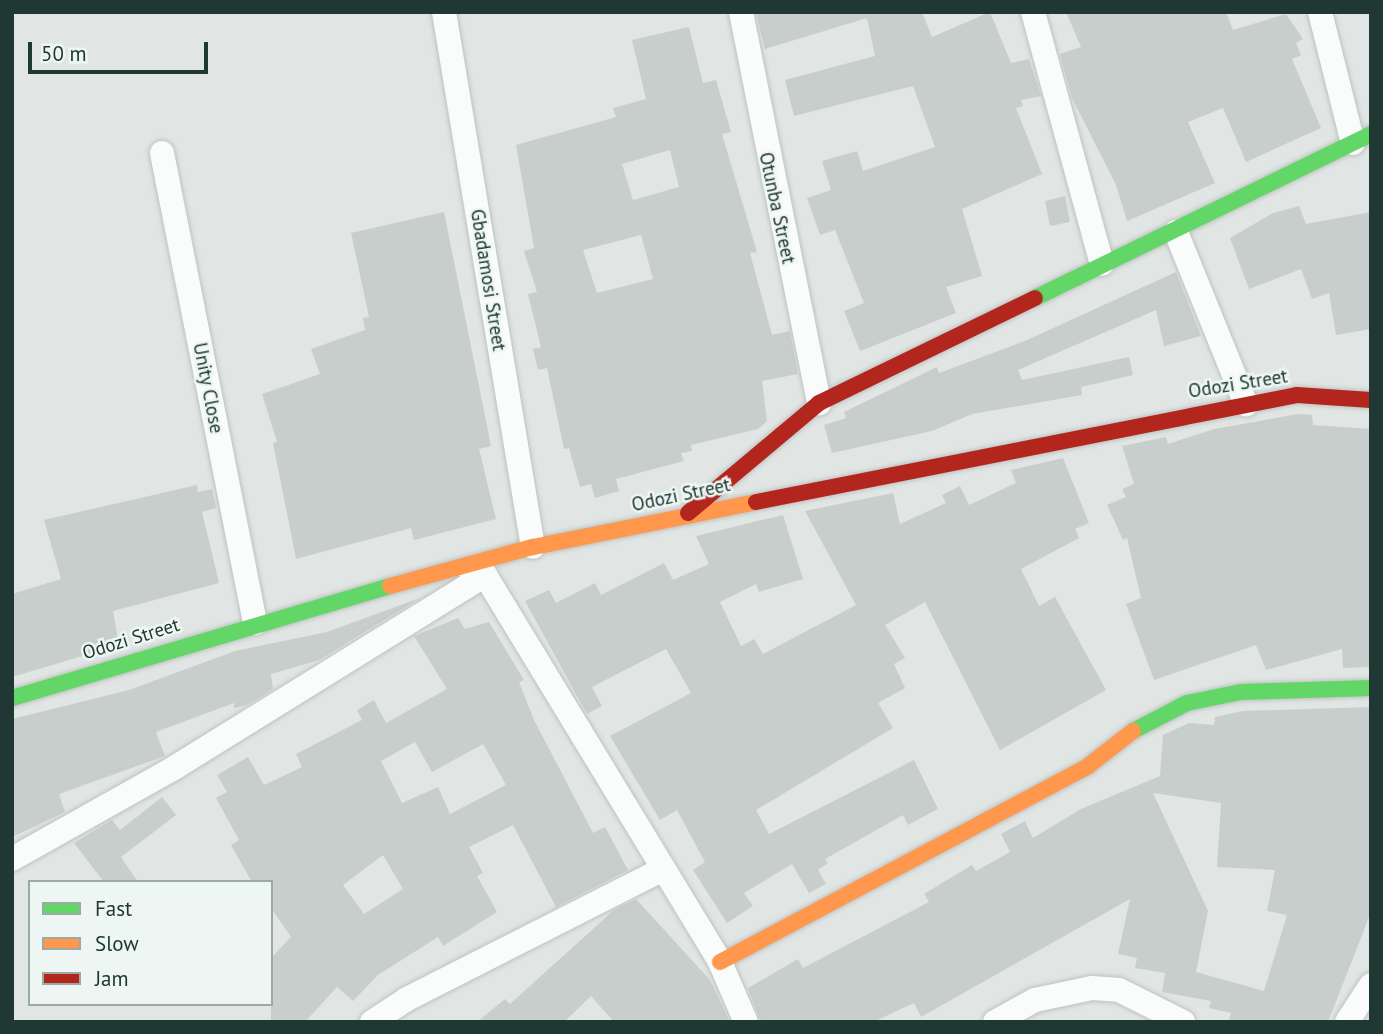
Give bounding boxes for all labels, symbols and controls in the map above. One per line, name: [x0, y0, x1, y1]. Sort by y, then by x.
scale bar: [32, 28, 212, 72]
text: 50 m: [41, 40, 87, 67]
street label: Otunba Street: [754, 150, 800, 266]
street label: Gbadamosi Street: [466, 207, 510, 353]
street label: Unity Close: [188, 340, 228, 436]
street label: Odozi Street: [1187, 365, 1289, 403]
street label: Odozi Street: [630, 473, 732, 517]
street label: Odozi Street: [80, 613, 182, 665]
legend: [28, 880, 273, 1006]
text: Fast: [95, 895, 132, 922]
text: Slow: [95, 930, 139, 957]
text: Jam: [95, 965, 129, 992]

